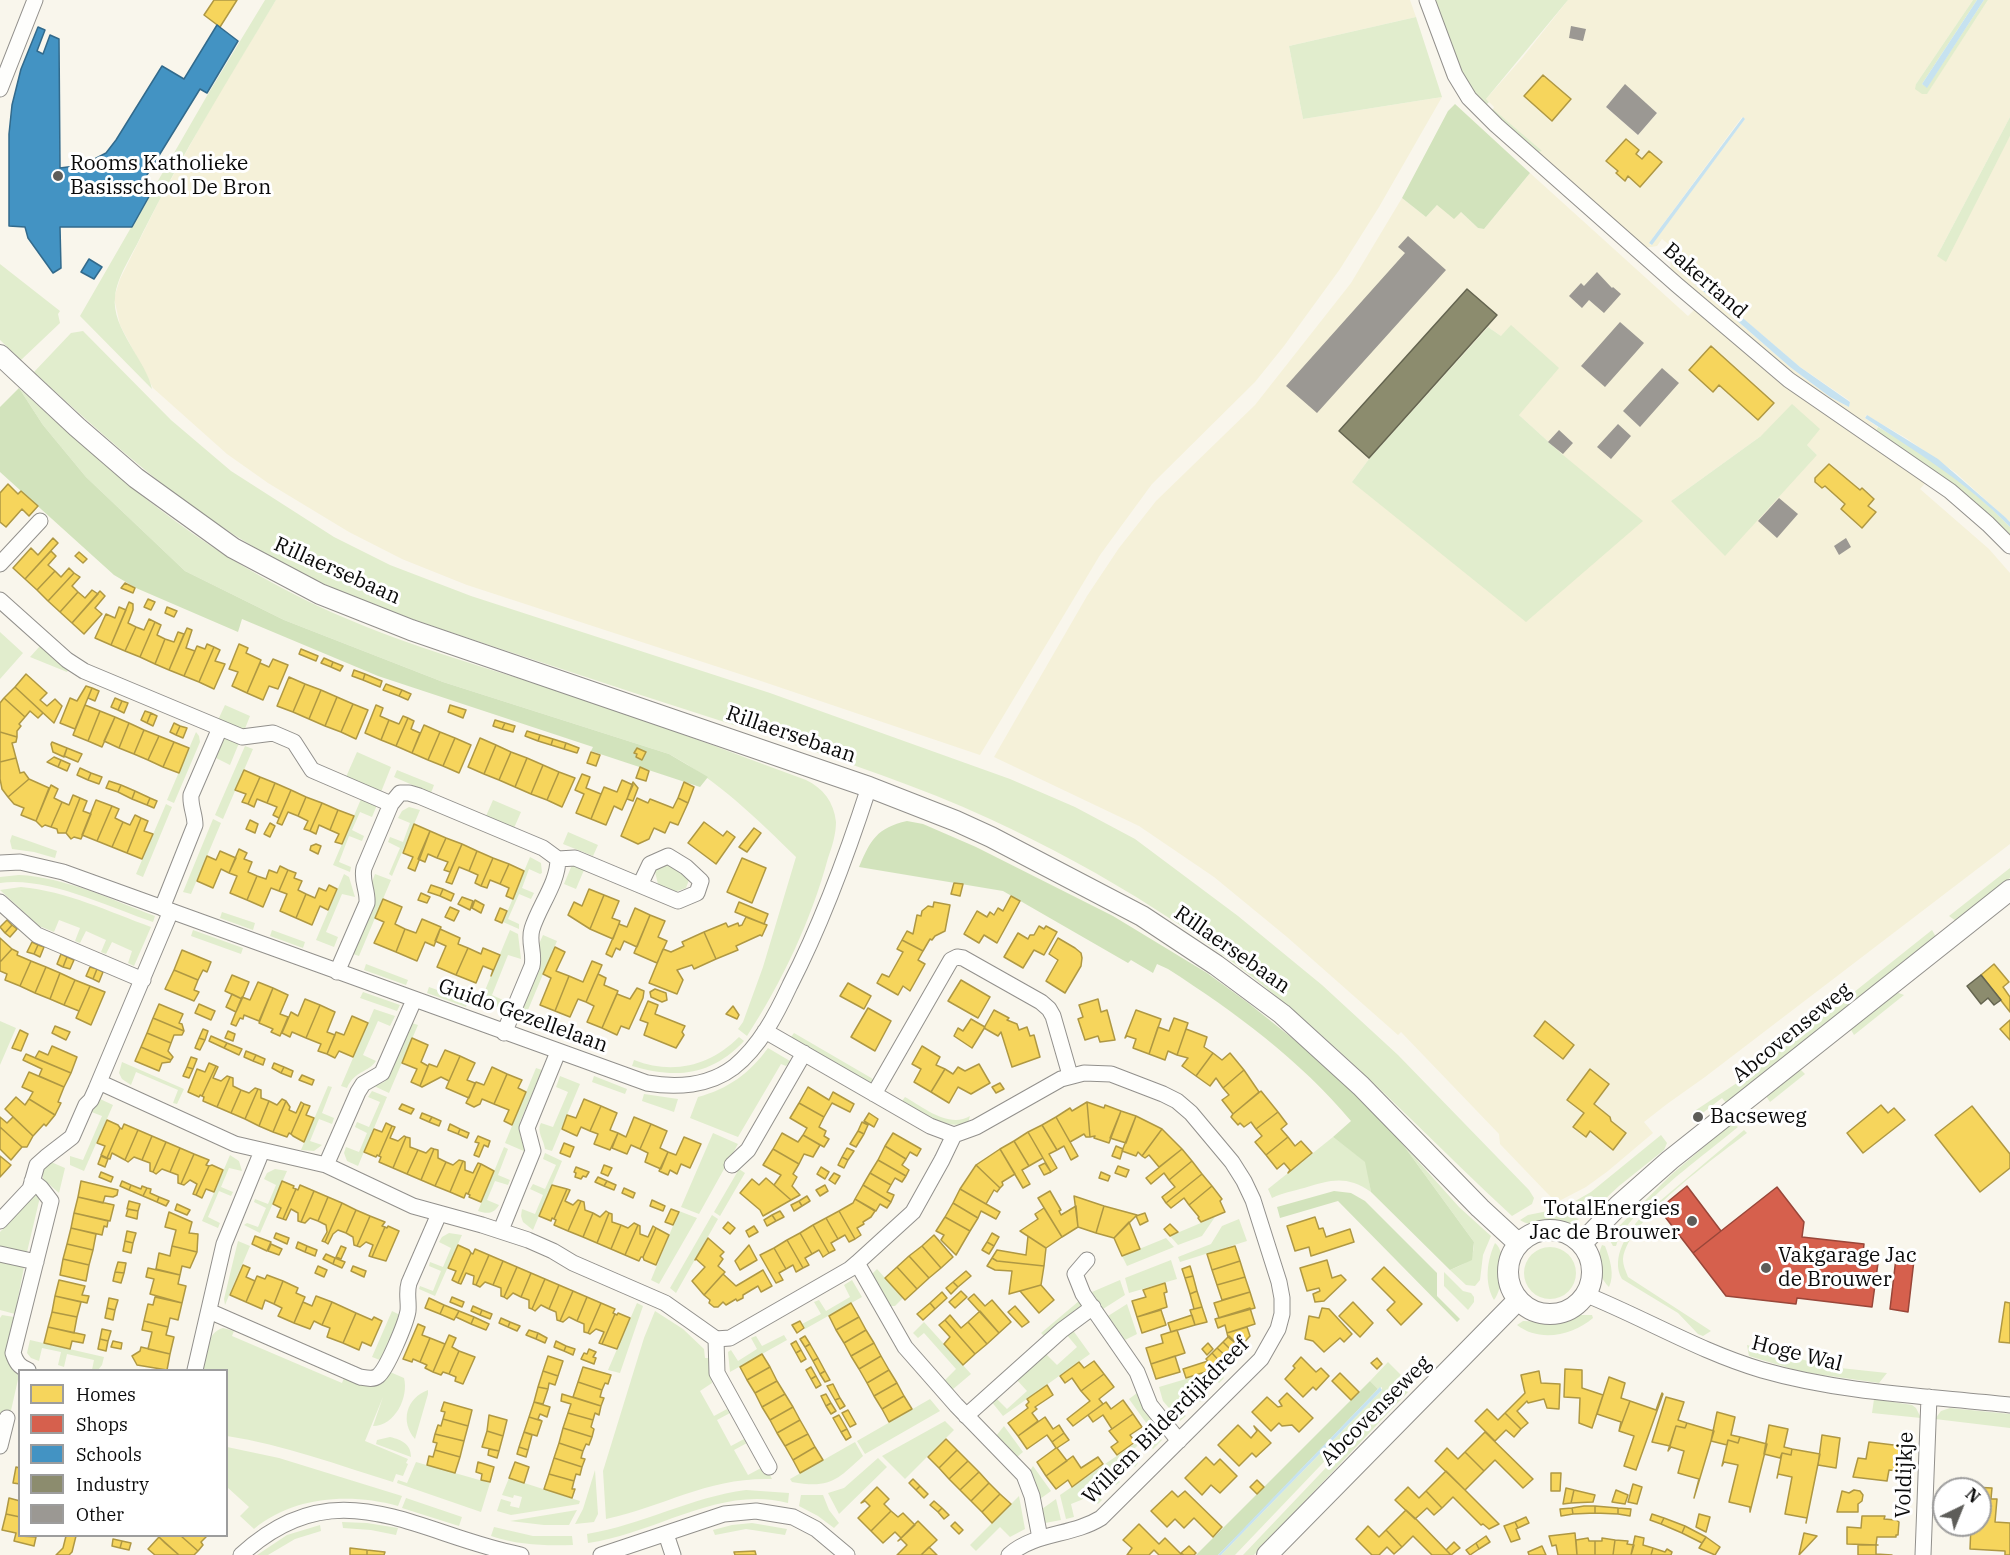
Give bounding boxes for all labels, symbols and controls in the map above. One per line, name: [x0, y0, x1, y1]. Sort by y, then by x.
place label: Rooms Katholieke Basisschool De Bron: [70, 151, 271, 201]
marker: Rooms Katholieke Basisschool De Bron: [51, 169, 65, 183]
street label: Bakertand: [1658, 238, 1752, 324]
street label: Rillaersebaan: [270, 532, 404, 610]
street label: Rillaersebaan: [723, 701, 859, 769]
street label: Rillaersebaan: [1169, 901, 1295, 999]
street label: Guido Gezellelaan: [435, 974, 611, 1058]
street label: Abcovenseweg: [1728, 977, 1856, 1089]
place label: Bacseweg: [1710, 1104, 1807, 1130]
marker: Bacseweg: [1691, 1110, 1705, 1124]
place label: TotalEnergies Jac de Brouwer: [1529, 1196, 1680, 1246]
marker: TotalEnergies Jac de Brouwer: [1685, 1214, 1699, 1228]
place label: Vakgarage Jac de Brouwer: [1778, 1243, 1917, 1293]
marker: Vakgarage Jac de Brouwer: [1759, 1261, 1773, 1275]
street label: Hoge Wal: [1749, 1331, 1845, 1377]
street label: Willem Bilderdijkdreef: [1077, 1332, 1255, 1510]
street label: Abcovenseweg: [1316, 1351, 1436, 1471]
legend: [18, 1369, 228, 1537]
text: Homes: [76, 1383, 136, 1406]
text: Shops: [76, 1413, 128, 1436]
street label: Voldijkje: [1891, 1431, 1919, 1519]
text: Schools: [76, 1443, 142, 1466]
text: Industry: [76, 1473, 149, 1496]
north arrow: [1932, 1477, 1992, 1537]
text: N: [1961, 1484, 1984, 1507]
text: Other: [76, 1503, 124, 1526]

